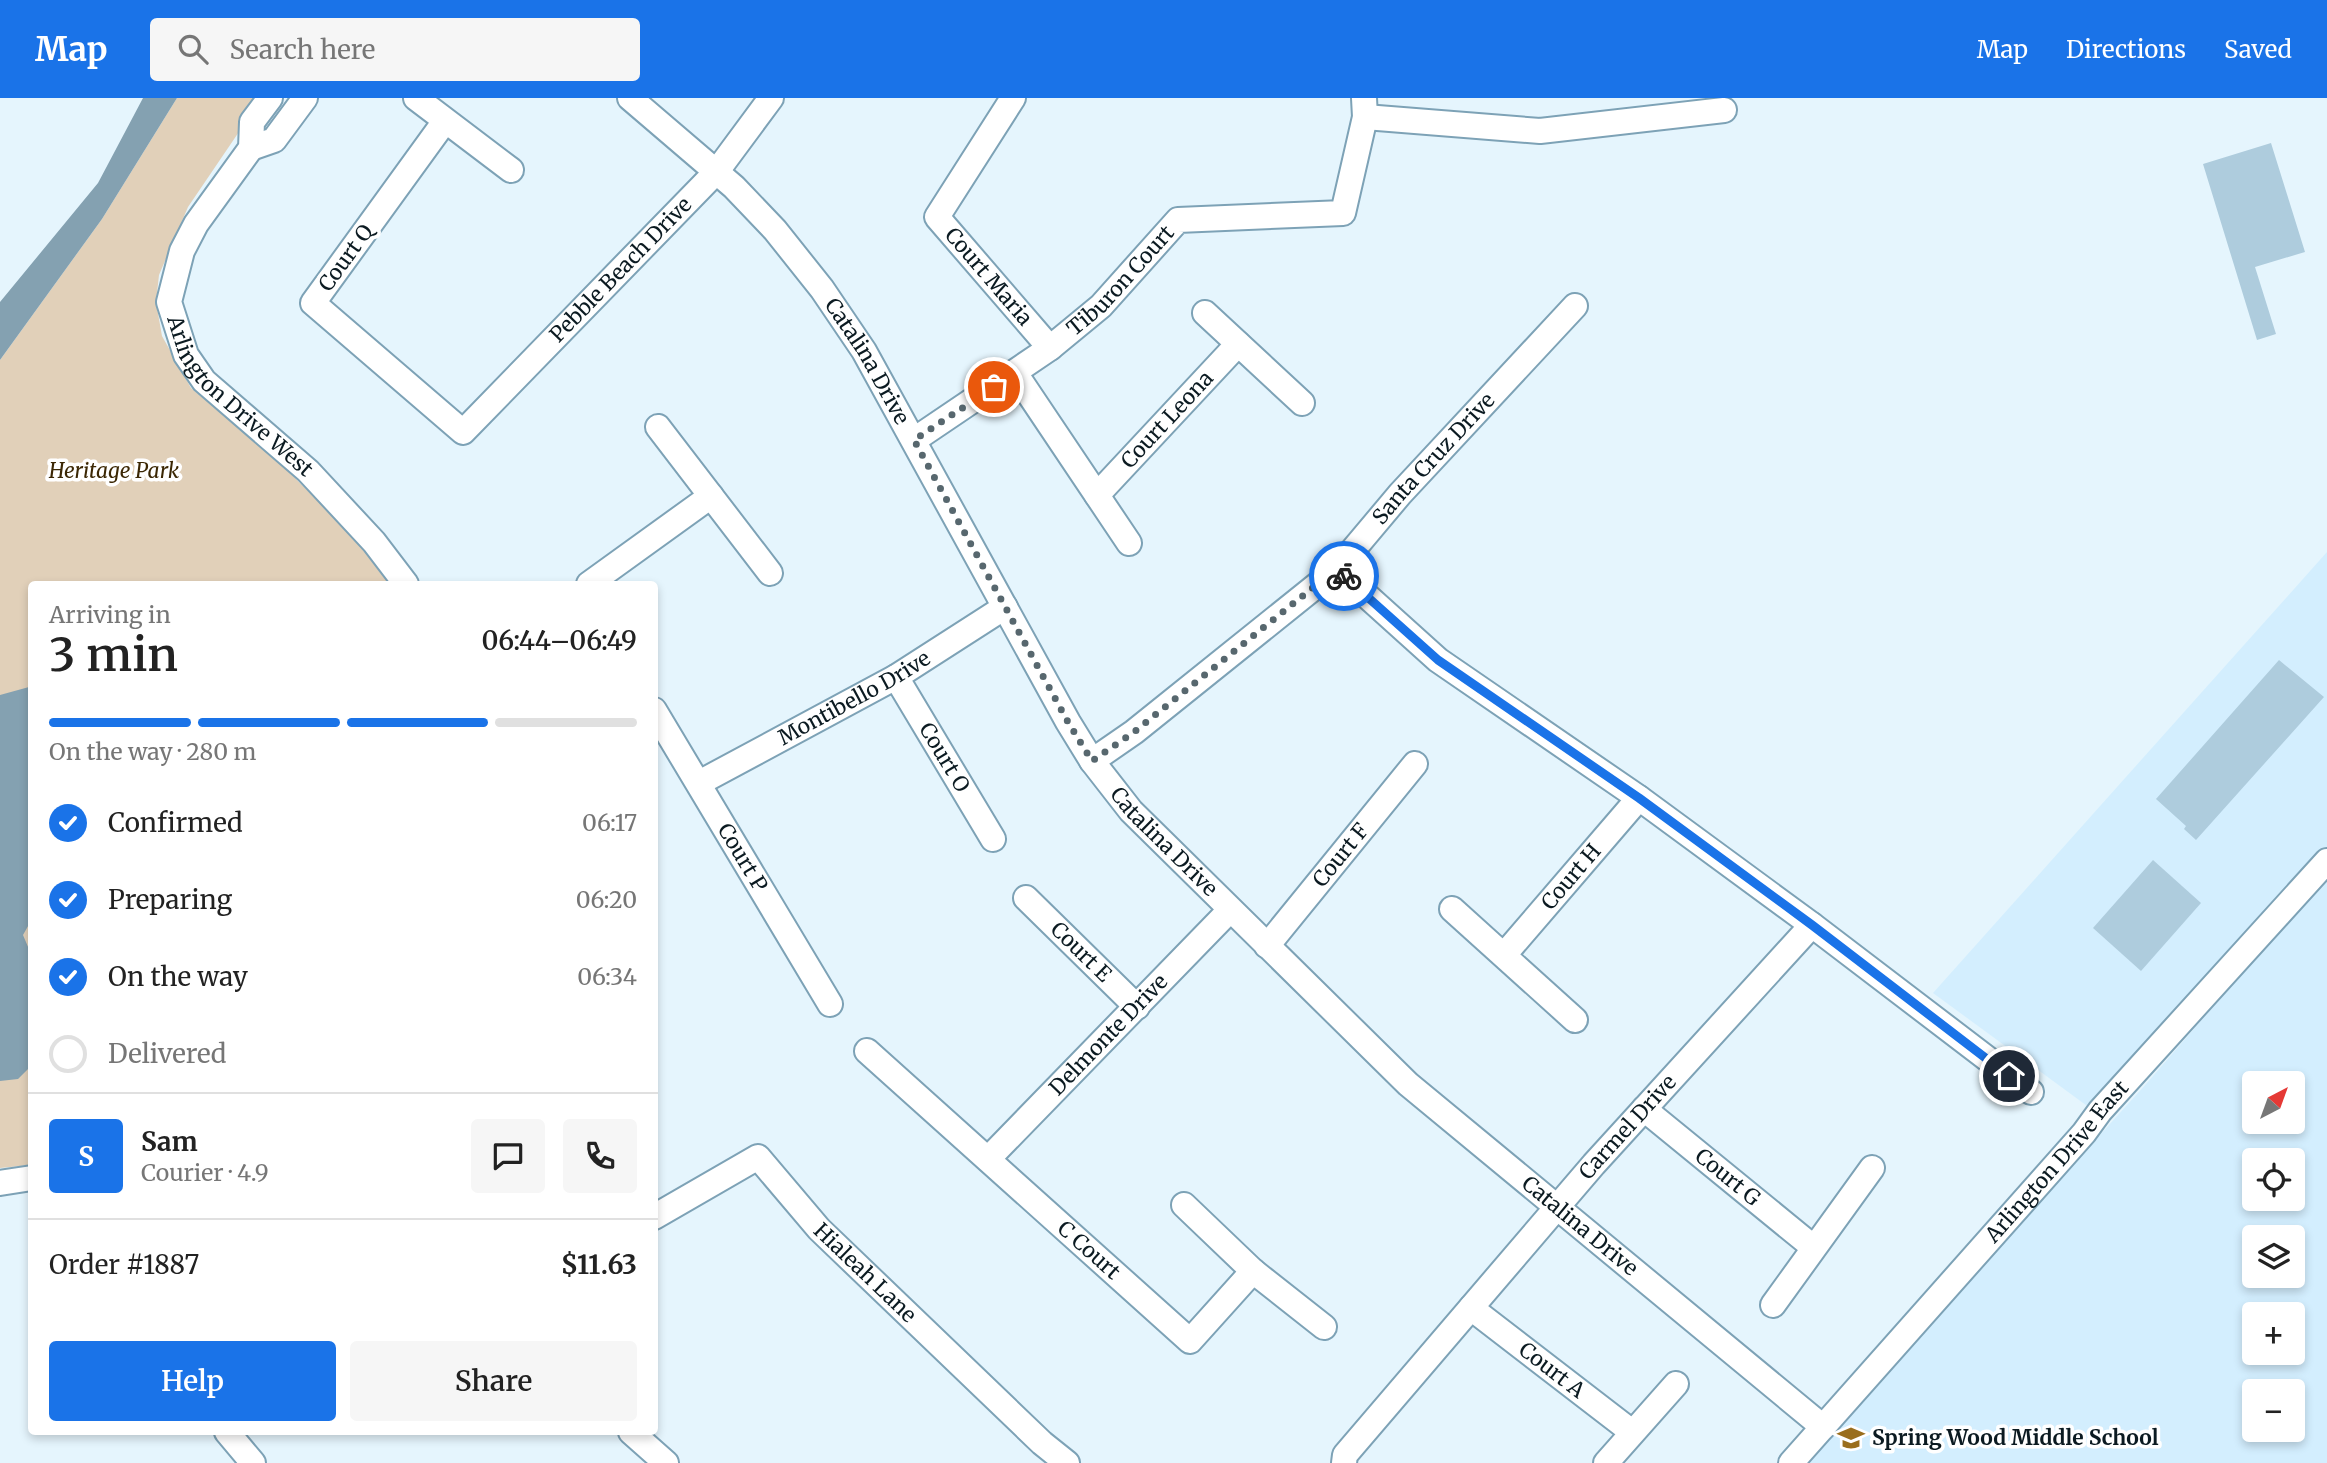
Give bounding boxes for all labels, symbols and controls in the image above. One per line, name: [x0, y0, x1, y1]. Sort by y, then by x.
search box: [150, 18, 640, 81]
text: Map: [35, 29, 108, 70]
icon: search: [174, 30, 212, 68]
text: Search here: [230, 33, 375, 66]
text: Map: [1977, 34, 2028, 65]
text: Directions: [2066, 34, 2186, 65]
text: Saved: [2224, 34, 2292, 65]
street label: Pebble Beach Drive: [544, 191, 697, 348]
street label: Court Q: [312, 217, 380, 297]
street label: Tiburon Court: [1061, 220, 1180, 341]
street label: Court Maria: [939, 222, 1039, 331]
street label: Catalina Drive: [819, 293, 916, 429]
street label: Arlington Drive West: [161, 311, 319, 482]
pin: [964, 357, 1024, 417]
street label: Court Leona: [1115, 365, 1219, 474]
icon: bag: [975, 368, 1013, 406]
street label: Santa Cruz Drive: [1366, 387, 1500, 530]
park label: Heritage Park: [48, 457, 180, 484]
courier: [1309, 541, 1379, 611]
icon: bike: [1325, 557, 1363, 595]
text: Arriving in: [49, 600, 171, 629]
text: 06:44–06:49: [481, 624, 637, 657]
text: 3 min: [49, 626, 178, 684]
street label: Montibello Drive: [773, 644, 935, 751]
street label: Court O: [913, 718, 976, 797]
text: On the way · 280 m: [49, 737, 256, 766]
street label: Catalina Drive: [1104, 781, 1224, 902]
icon: check: [49, 804, 87, 842]
text: Confirmed: [108, 806, 243, 839]
text: 06:17: [582, 808, 637, 837]
street label: Court F: [1306, 817, 1374, 892]
street label: Court P: [712, 818, 774, 896]
street label: Court H: [1535, 838, 1607, 915]
icon: check: [49, 881, 87, 919]
text: Preparing: [108, 883, 232, 916]
text: 06:20: [576, 885, 637, 914]
street label: Court E: [1045, 916, 1118, 988]
icon: check: [49, 958, 87, 996]
text: On the way: [108, 960, 248, 993]
text: 06:34: [577, 962, 637, 991]
street label: Delmonte Drive: [1043, 968, 1173, 1101]
text: Delivered: [108, 1037, 227, 1070]
pin: [1979, 1046, 2039, 1106]
icon: home: [1990, 1057, 2028, 1095]
street label: Carmel Drive: [1573, 1069, 1682, 1185]
north arrow: [2242, 1071, 2305, 1134]
map controls: [2242, 1071, 2305, 1442]
street label: Arlington Drive East: [1978, 1075, 2134, 1249]
button: chat: [471, 1119, 545, 1193]
button: phone: [563, 1119, 637, 1193]
text: Sam: [141, 1125, 198, 1158]
text: S: [78, 1140, 94, 1173]
street label: Court G: [1690, 1142, 1766, 1212]
button: locate: [2242, 1148, 2305, 1211]
text: Courier · 4.9: [141, 1158, 269, 1187]
street label: Catalina Drive: [1516, 1170, 1644, 1282]
street label: C Court: [1052, 1215, 1126, 1285]
street label: Hialeah Lane: [808, 1217, 922, 1328]
button: layers: [2242, 1225, 2305, 1288]
text: Order #1887: [49, 1248, 199, 1281]
text: $11.63: [561, 1248, 637, 1281]
button: +: [2242, 1302, 2305, 1365]
street label: Court A: [1514, 1336, 1591, 1404]
button: Help: [49, 1341, 336, 1421]
button: Share: [350, 1341, 637, 1421]
button: −: [2242, 1379, 2305, 1442]
school or university icon: Spring Wood Middle School: [1836, 1423, 1866, 1453]
place label: Spring Wood Middle School: [1872, 1424, 2159, 1451]

